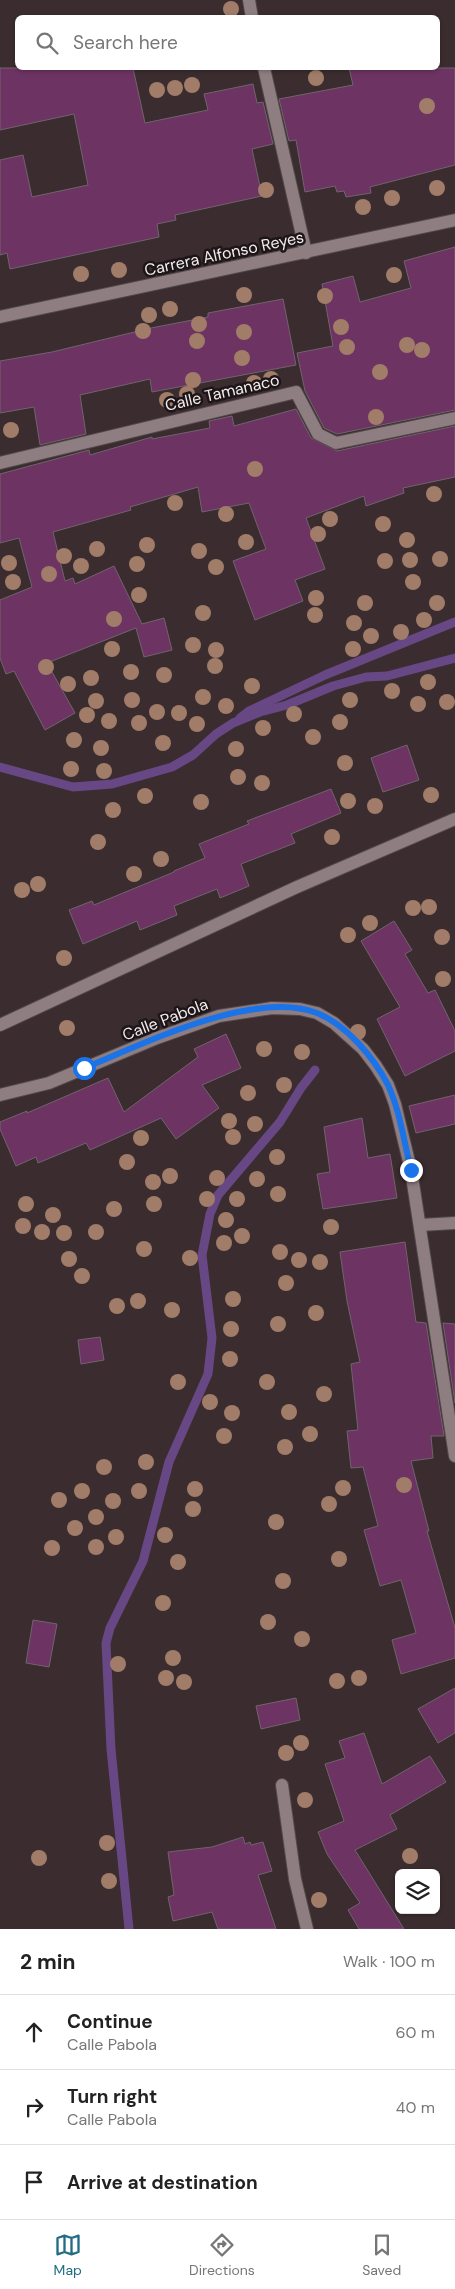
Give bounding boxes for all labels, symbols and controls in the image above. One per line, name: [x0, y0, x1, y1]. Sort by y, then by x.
search box: [15, 15, 440, 70]
icon: search: [33, 29, 61, 57]
text: Search here: [73, 30, 178, 55]
street label: Carrera Alfonso Reyes: [142, 226, 306, 281]
street label: Calle Tamanaco: [163, 369, 281, 416]
street label: Calle Pabola: [119, 994, 211, 1045]
route start: [73, 1057, 96, 1080]
route end: [400, 1159, 423, 1182]
map controls: [395, 1869, 440, 1914]
button: layers: [395, 1869, 440, 1914]
text: 2 min: [20, 1948, 76, 1976]
text: Walk · 100 m: [343, 1951, 435, 1972]
text: Continue: [67, 2009, 153, 2034]
icon: ahead: [20, 2018, 48, 2046]
text: 60 m: [395, 2022, 435, 2043]
text: Calle Pabola: [67, 2034, 157, 2055]
text: Turn right: [67, 2084, 157, 2109]
icon: right: [20, 2093, 48, 2121]
text: 40 m: [396, 2097, 435, 2118]
text: Calle Pabola: [67, 2109, 157, 2130]
icon: arrive: [20, 2168, 48, 2196]
text: Arrive at destination: [67, 2170, 258, 2195]
tab: Map: [54, 2231, 82, 2279]
tab: Directions: [189, 2231, 255, 2279]
tab: Saved: [362, 2231, 401, 2279]

